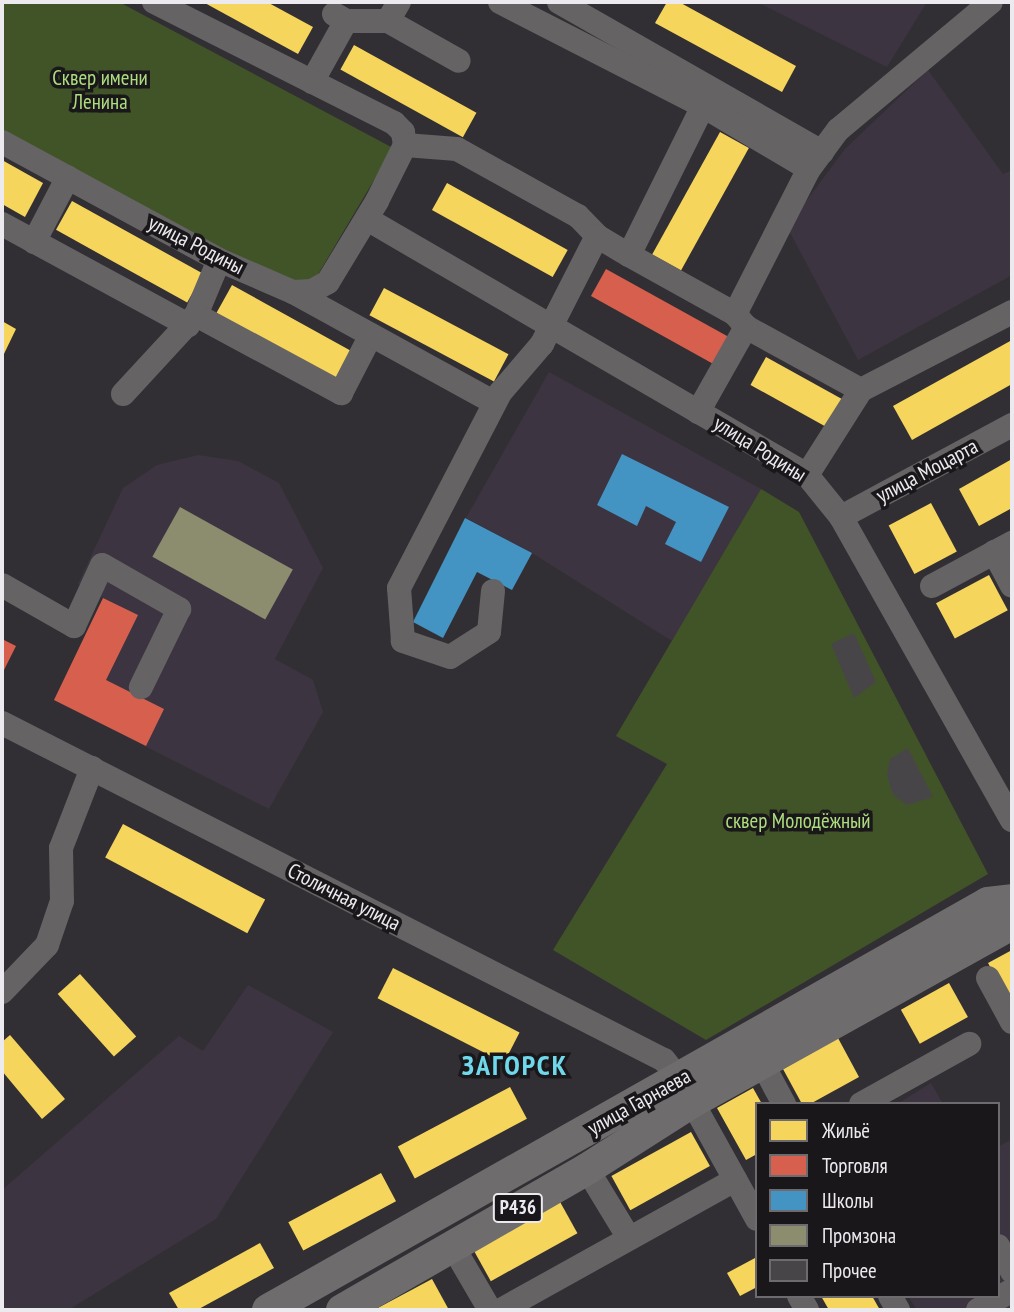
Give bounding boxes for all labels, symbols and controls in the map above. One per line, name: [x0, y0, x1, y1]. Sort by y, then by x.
park label: Сквер имени Ленина: [52, 65, 148, 115]
street label: улица Родины: [144, 210, 248, 280]
street label: улица Родины: [709, 411, 811, 487]
street label: улица Моцарта: [872, 434, 982, 508]
park label: сквер Молодёжный: [725, 808, 871, 834]
street label: Столичная улица: [283, 858, 405, 936]
district label: ЗАГОРСК: [463, 1048, 567, 1082]
street label: улица Гарнаева: [583, 1063, 695, 1141]
legend: [755, 1102, 1000, 1298]
text: Жильё: [822, 1117, 870, 1144]
text: Торговля: [822, 1152, 888, 1179]
text: Школы: [822, 1187, 874, 1214]
road number: P436: [492, 1192, 544, 1224]
text: Промзона: [822, 1222, 896, 1249]
text: Прочее: [822, 1257, 877, 1284]

